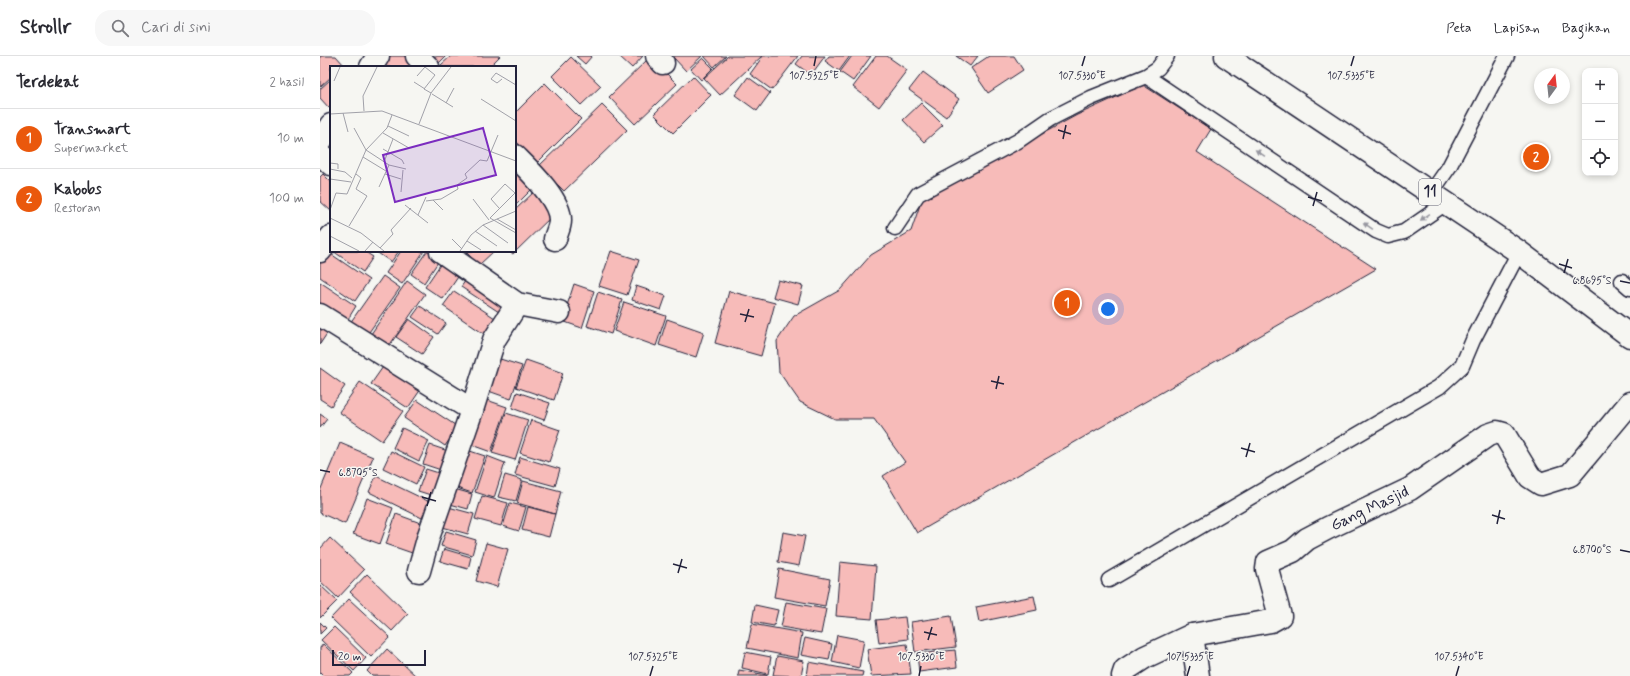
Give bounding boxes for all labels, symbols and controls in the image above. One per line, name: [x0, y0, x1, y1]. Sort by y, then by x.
search box: [95, 10, 375, 46]
text: Strollr: [20, 15, 71, 40]
icon: search: [109, 17, 131, 39]
text: Cari di sini: [141, 18, 211, 38]
text: Peta: [1446, 19, 1472, 37]
text: Lapisan: [1494, 19, 1540, 37]
text: Bagikan: [1562, 19, 1610, 37]
inset map: [330, 66, 516, 252]
north arrow: [1534, 68, 1570, 104]
map controls: [1582, 68, 1618, 176]
button: +: [1582, 68, 1618, 104]
text: 107.5325°E: [789, 69, 839, 83]
text: 107.5330°E: [1058, 69, 1106, 83]
text: 107.5335°E: [1327, 69, 1375, 83]
text: Terdekat: [16, 71, 79, 93]
text: 2 hasil: [270, 74, 304, 91]
button: −: [1582, 104, 1618, 140]
text: Transmart: [54, 120, 130, 140]
text: 1: [26, 130, 32, 147]
text: 10 m: [277, 130, 304, 147]
text: Supermarket: [54, 140, 128, 157]
button: locate: [1582, 140, 1618, 176]
pin: 2: [1523, 142, 1549, 172]
one-way arrow: [1255, 149, 1265, 157]
road number: 11: [1419, 179, 1441, 205]
text: Kabobs: [54, 180, 102, 200]
text: 2: [26, 190, 32, 207]
text: 100 m: [269, 190, 304, 207]
text: Restoran: [54, 200, 101, 217]
one-way arrow: [1419, 213, 1430, 221]
one-way arrow: [1362, 222, 1373, 230]
text: 6.8695°S: [1573, 274, 1612, 288]
pin: 1: [1054, 288, 1080, 318]
your location: [1098, 299, 1118, 319]
text: 6.8705°S: [338, 466, 378, 480]
street label: Gang Masjid: [1327, 481, 1412, 536]
text: 6.8700°S: [1573, 543, 1612, 557]
scale bar: [332, 648, 426, 667]
text: 20 m: [338, 650, 361, 664]
text: 107.5325°E: [628, 650, 678, 664]
text: 107.5330°E: [897, 650, 945, 664]
text: 107.5335°E: [1166, 650, 1214, 664]
text: 107.5340°E: [1434, 650, 1484, 664]

